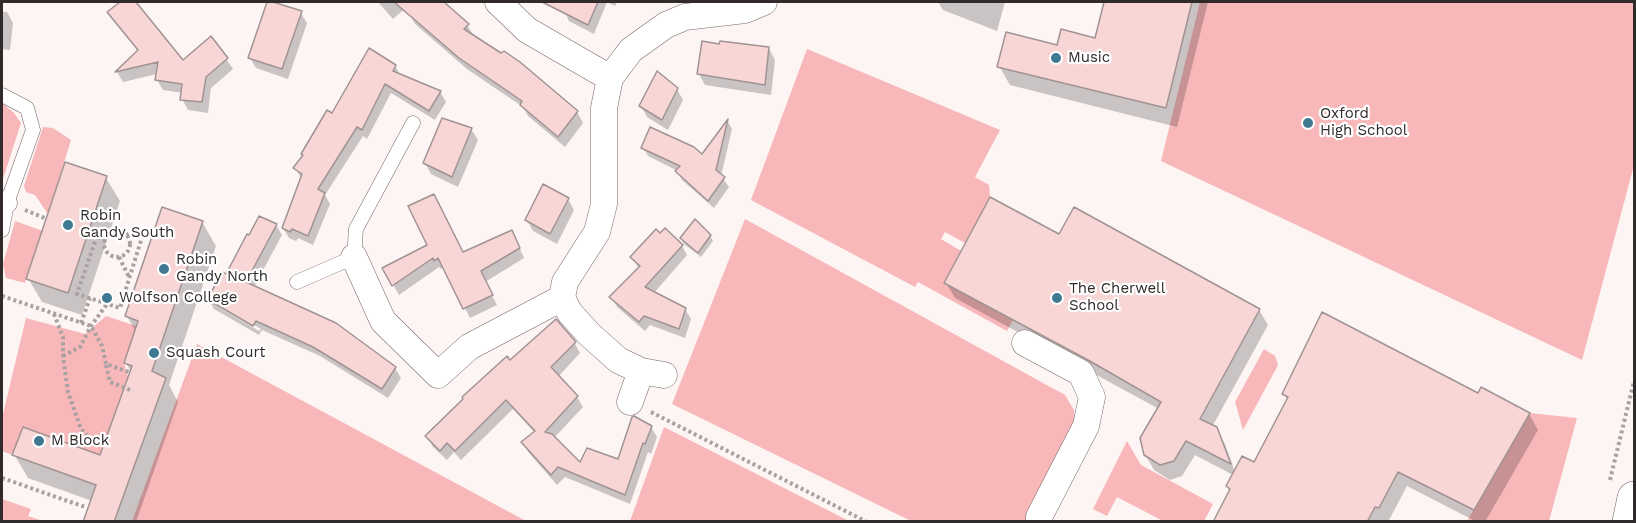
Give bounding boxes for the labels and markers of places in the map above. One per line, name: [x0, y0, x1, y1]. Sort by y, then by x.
place label: Music: [1068, 49, 1110, 67]
marker: Music: [1049, 51, 1063, 65]
place label: Oxford High School: [1320, 105, 1407, 140]
marker: Oxford High School: [1301, 116, 1315, 130]
place label: Robin Gandy South: [80, 207, 174, 242]
marker: Robin Gandy South: [61, 218, 75, 232]
place label: Robin Gandy North: [176, 251, 268, 286]
marker: Robin Gandy North: [157, 262, 171, 276]
place label: The Cherwell School: [1069, 280, 1165, 315]
place label: Wolfson College: [119, 289, 237, 307]
marker: Wolfson College: [100, 291, 114, 305]
marker: The Cherwell School: [1050, 291, 1064, 305]
place label: Squash Court: [166, 344, 266, 362]
marker: Squash Court: [147, 346, 161, 360]
place label: M Block: [51, 432, 109, 450]
marker: M Block: [32, 434, 46, 448]

